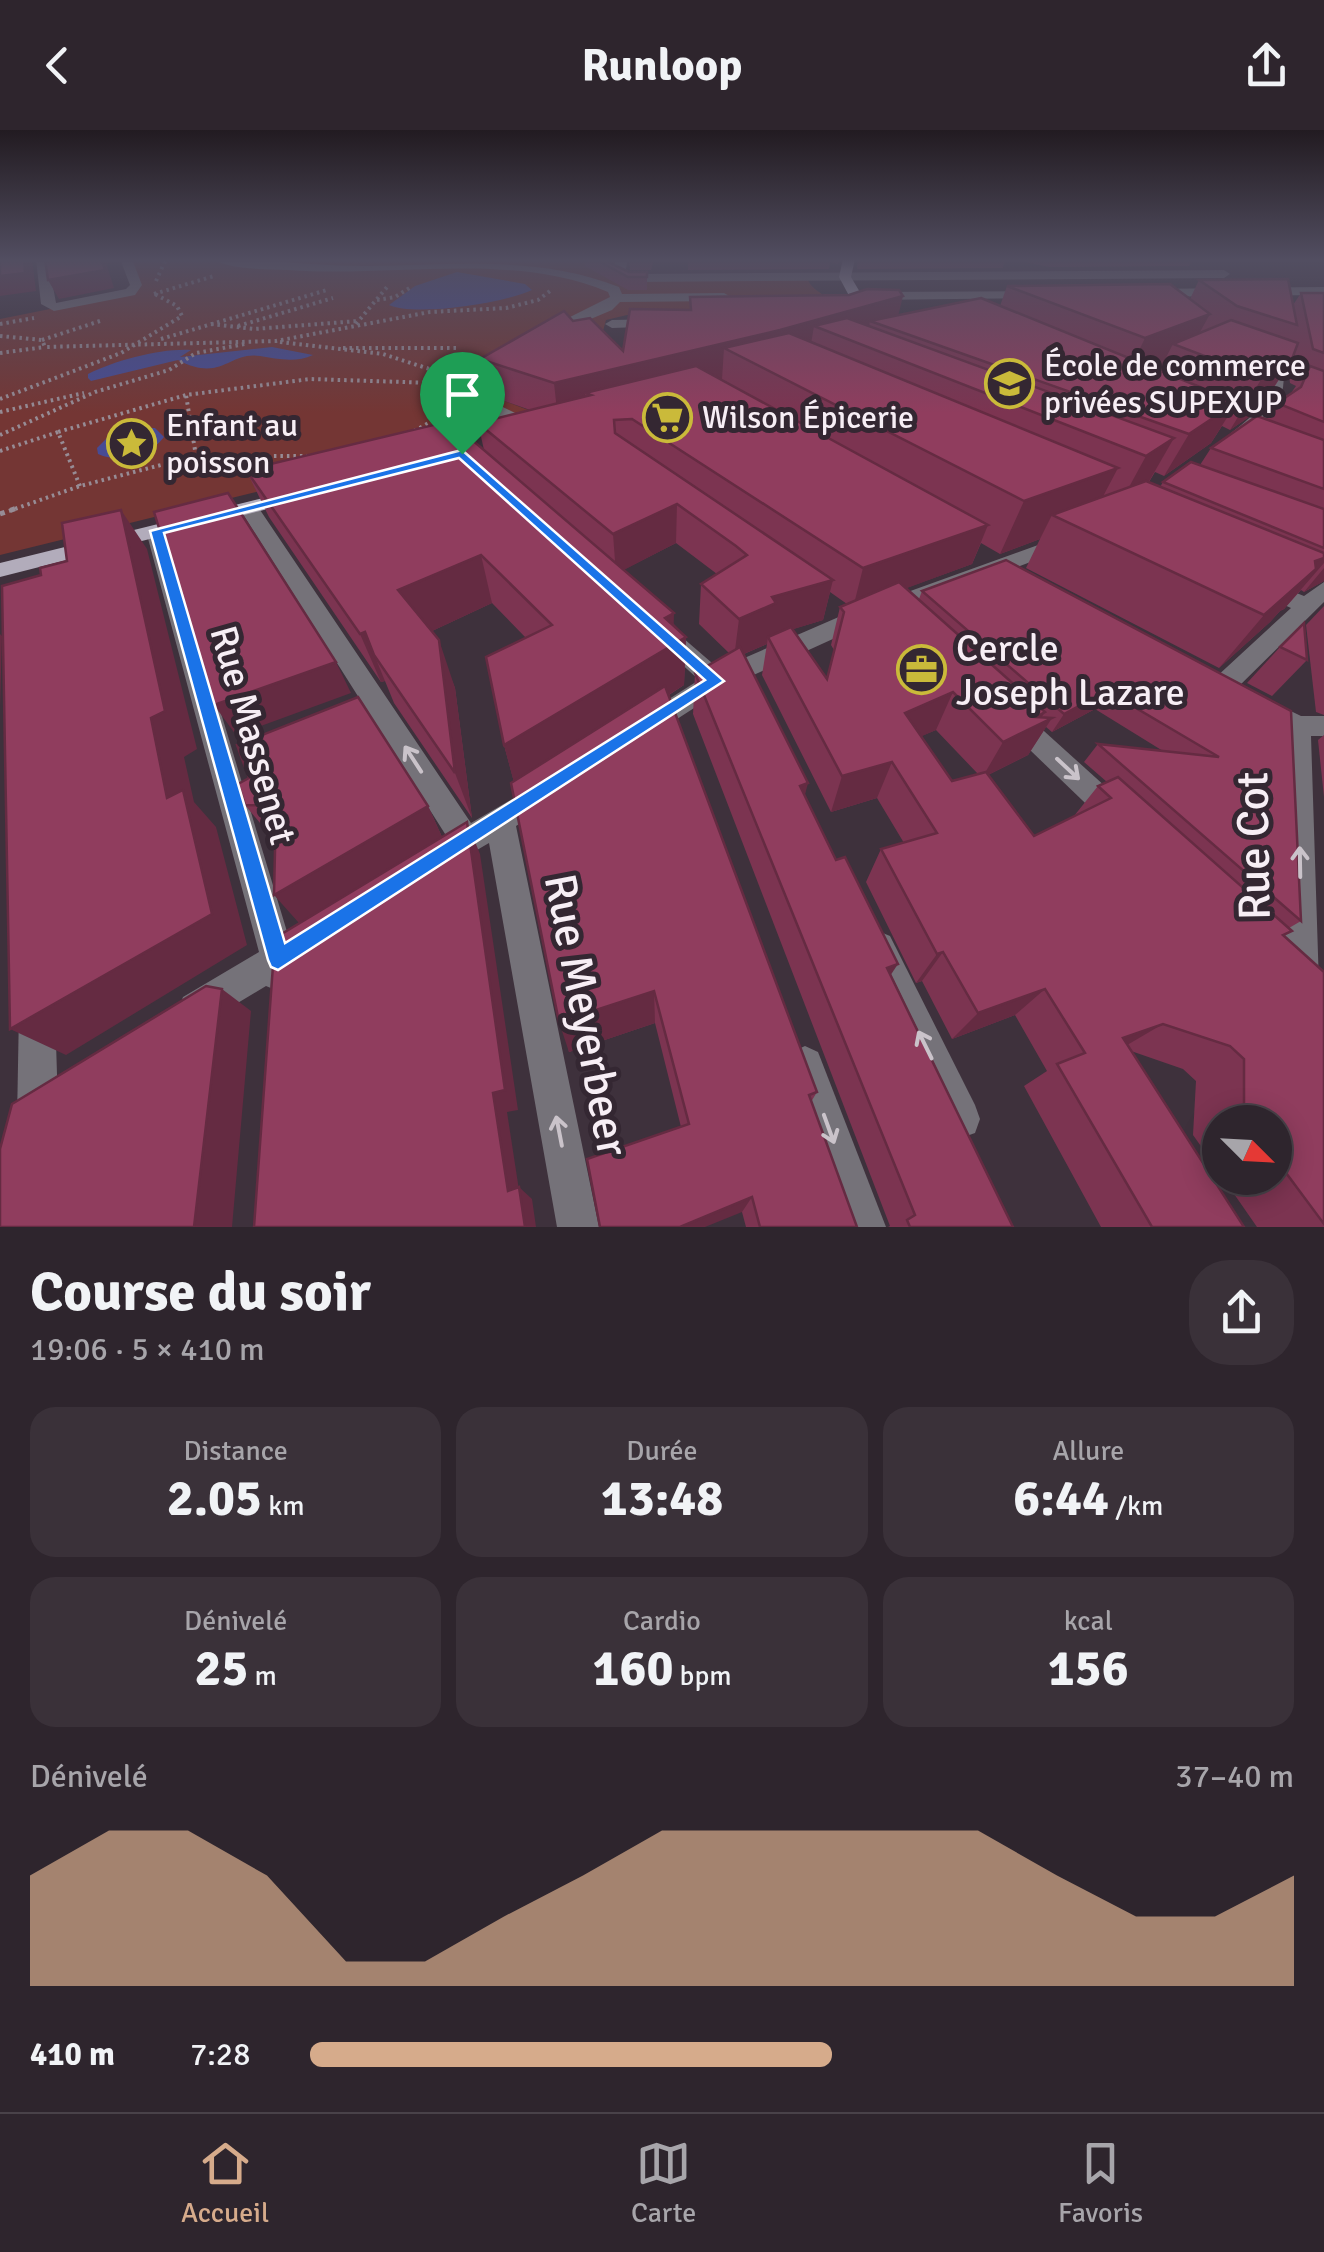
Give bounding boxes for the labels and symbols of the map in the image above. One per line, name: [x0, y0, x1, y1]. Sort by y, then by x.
place label: École de commerce privées SUPEXUP: [1044, 346, 1306, 422]
pin: [420, 352, 505, 455]
school or university icon: École de commerce privées SUPEXUP: [983, 357, 1035, 409]
supermarket icon: Wilson Épicerie: [641, 391, 693, 443]
place label: Wilson Épicerie: [702, 398, 914, 437]
place label: Enfant au poisson: [166, 406, 298, 482]
place icon: Enfant au poisson: [105, 417, 157, 469]
street label: Rue Massenet: [199, 620, 307, 850]
place label: Cercle Joseph Lazare: [956, 625, 1185, 716]
office icon: Cercle Joseph Lazare: [895, 644, 947, 696]
one-way arrow: [403, 745, 424, 774]
one-way arrow: [1055, 757, 1080, 780]
street label: Rue Cot: [1225, 771, 1283, 921]
one-way arrow: [1290, 847, 1309, 879]
street label: Rue Meyerbeer: [532, 869, 640, 1161]
one-way arrow: [914, 1031, 933, 1061]
north arrow: [1202, 1105, 1292, 1195]
one-way arrow: [821, 1112, 839, 1143]
one-way arrow: [549, 1116, 568, 1148]

